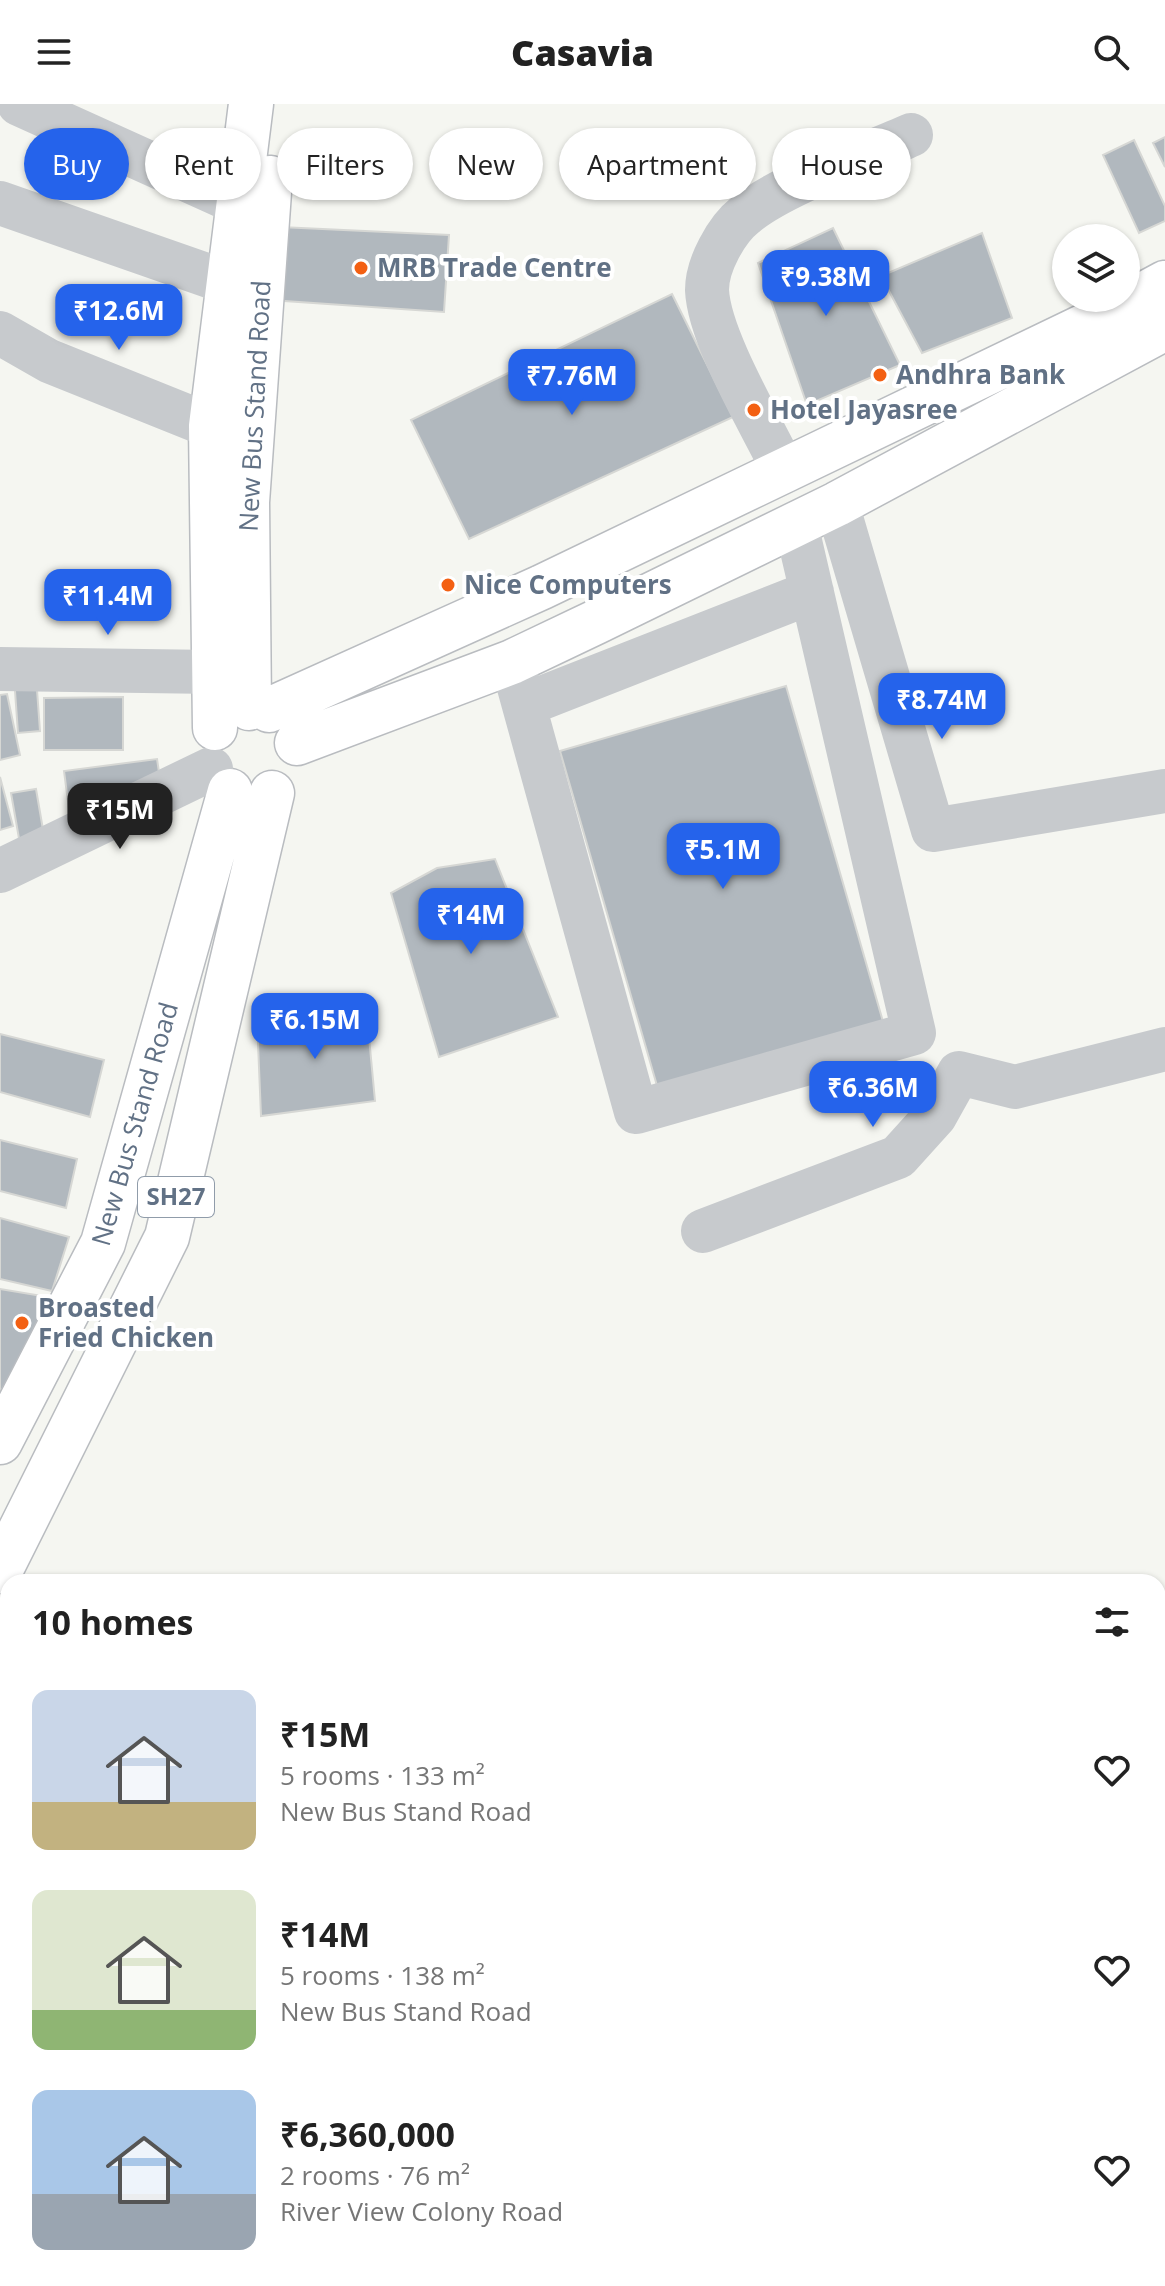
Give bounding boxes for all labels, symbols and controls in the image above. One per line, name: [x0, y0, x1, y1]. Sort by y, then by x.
text: Casavia: [511, 28, 654, 77]
icon: menu: [32, 30, 76, 74]
icon: search: [1089, 30, 1133, 74]
chip: Buy: [24, 128, 129, 200]
chip: Rent: [145, 128, 261, 200]
chip: Filters: [277, 128, 413, 200]
chip: New: [429, 128, 543, 200]
chip: Apartment: [559, 128, 756, 200]
chip: House: [772, 128, 911, 200]
map controls: [1052, 224, 1140, 312]
button: layers: [1052, 224, 1140, 312]
place label: MRB Trade Centre: [377, 249, 612, 285]
pin: ₹9.38M: [761, 250, 891, 318]
text: ₹9.38M: [780, 258, 872, 294]
marker: MRB Trade Centre: [352, 259, 370, 277]
street label: New Bus Stand Road: [229, 279, 279, 533]
pin: ₹12.6M: [54, 284, 184, 352]
text: ₹12.6M: [73, 292, 165, 328]
pin: ₹7.76M: [507, 349, 637, 417]
place label: Andhra Bank: [896, 356, 1066, 392]
text: ₹7.76M: [526, 357, 618, 393]
marker: Andhra Bank: [871, 366, 889, 384]
place label: Hotel Jayasree: [770, 391, 958, 427]
marker: Hotel Jayasree: [745, 401, 763, 419]
place label: Nice Computers: [464, 566, 672, 602]
pin: ₹11.4M: [43, 569, 173, 637]
marker: Nice Computers: [439, 576, 457, 594]
text: ₹11.4M: [62, 577, 154, 613]
pin: ₹8.74M: [877, 673, 1007, 741]
text: ₹8.74M: [896, 681, 988, 717]
pin: ₹15M: [73, 783, 167, 851]
text: ₹15M: [85, 791, 155, 827]
pin: ₹5.1M: [667, 823, 779, 891]
text: ₹5.1M: [685, 831, 761, 867]
pin: ₹14M: [424, 888, 518, 956]
text: ₹14M: [436, 896, 506, 932]
pin: ₹6.15M: [250, 993, 380, 1061]
street label: New Bus Stand Road: [82, 998, 186, 1250]
text: ₹6.15M: [269, 1001, 361, 1037]
pin: ₹6.36M: [808, 1061, 938, 1129]
text: ₹6.36M: [827, 1069, 919, 1105]
road number: SH27: [138, 1177, 214, 1217]
place label: Broasted Fried Chicken: [38, 1289, 214, 1355]
marker: Broasted Fried Chicken: [13, 1314, 31, 1332]
text: 10 homes: [32, 1599, 193, 1645]
icon: filters: [1090, 1600, 1134, 1644]
text: ₹15M: [280, 1711, 370, 1757]
icon: home: [96, 1722, 192, 1818]
icon: heart: [1090, 1748, 1134, 1792]
text: 5 rooms · 133 m²: [280, 1757, 485, 1793]
text: New Bus Stand Road: [280, 1793, 532, 1829]
text: ₹14M: [280, 1911, 370, 1957]
icon: home: [96, 1922, 192, 2018]
icon: heart: [1090, 1948, 1134, 1992]
text: 5 rooms · 138 m²: [280, 1957, 485, 1993]
text: New Bus Stand Road: [280, 1993, 532, 2029]
text: ₹6,360,000: [280, 2111, 455, 2157]
icon: home: [96, 2122, 192, 2218]
icon: heart: [1090, 2148, 1134, 2192]
text: 2 rooms · 76 m²: [280, 2157, 470, 2193]
text: River View Colony Road: [280, 2193, 563, 2229]

